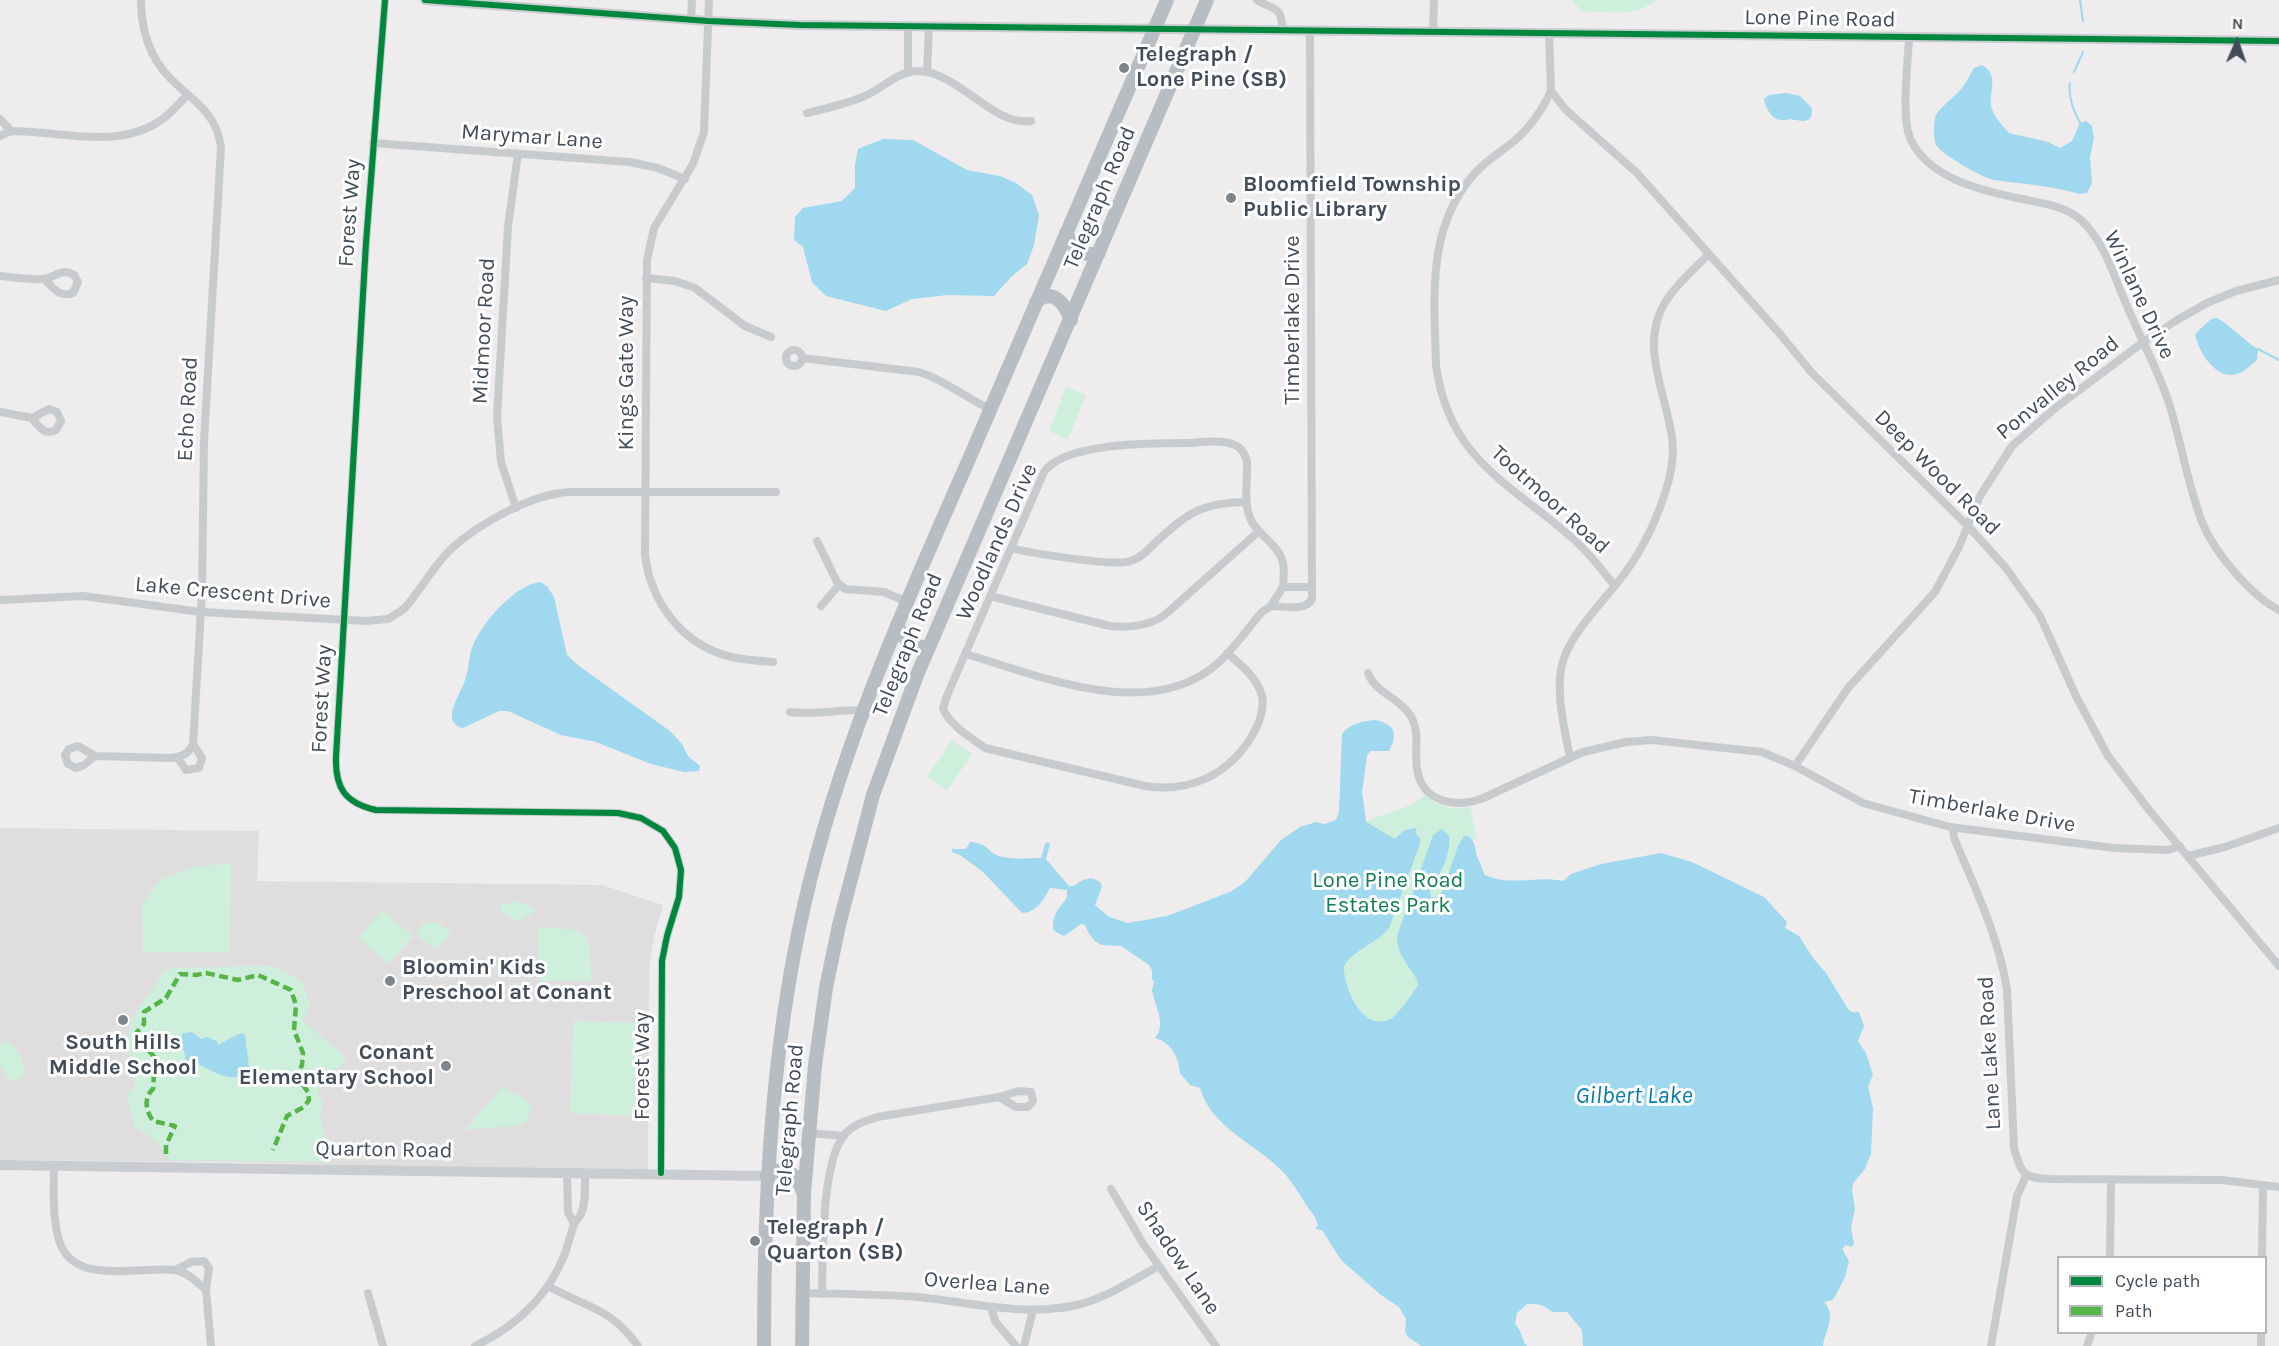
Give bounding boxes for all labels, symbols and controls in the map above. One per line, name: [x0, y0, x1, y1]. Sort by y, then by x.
street label: Lone Pine Road: [1744, 4, 1896, 34]
north arrow: [2207, 12, 2267, 72]
text: N: [2232, 14, 2244, 33]
place label: Telegraph / Lone Pine (SB): [1136, 42, 1287, 94]
marker: Telegraph / Lone Pine (SB): [1117, 61, 1131, 75]
street label: Marymar Lane: [460, 119, 604, 155]
street label: Telegraph Road: [1058, 123, 1142, 273]
street label: Forest Way: [333, 158, 367, 268]
place label: Bloomfield Township Public Library: [1243, 172, 1461, 224]
marker: Bloomfield Township Public Library: [1224, 191, 1238, 205]
street label: Winlane Drive: [2098, 226, 2180, 364]
street label: Timberlake Drive: [1280, 235, 1306, 405]
street label: Midmoor Road: [467, 257, 501, 405]
street label: Kings Gate Way: [614, 296, 640, 450]
street label: Ponvalley Road: [1991, 330, 2125, 446]
street label: Echo Road: [172, 356, 204, 462]
street label: Deep Wood Road: [1869, 405, 2005, 541]
street label: Tootmoor Road: [1485, 440, 1615, 560]
street label: Woodlands Drive: [951, 460, 1043, 624]
street label: Telegraph Road: [867, 569, 949, 721]
street label: Lake Crescent Drive: [134, 571, 332, 615]
street label: Forest Way: [306, 644, 338, 754]
street label: Timberlake Drive: [1906, 783, 2078, 839]
park label: Lone Pine Road Estates Park: [1312, 868, 1464, 920]
place label: Bloomin' Kids Preschool at Conant: [402, 955, 612, 1006]
marker: Bloomin' Kids Preschool at Conant: [383, 974, 397, 988]
street label: Lane Lake Road: [1973, 975, 2007, 1131]
street label: Forest Way: [630, 1012, 656, 1120]
marker: South Hills Middle School: [116, 1013, 130, 1027]
place label: South Hills Middle School: [49, 1030, 197, 1082]
place label: Conant Elementary School: [239, 1040, 434, 1092]
street label: Telegraph Road: [770, 1043, 810, 1197]
marker: Conant Elementary School: [439, 1059, 453, 1073]
water label: Gilbert Lake: [1575, 1082, 1693, 1110]
street label: Quarton Road: [315, 1136, 453, 1164]
street label: Shadow Lane: [1130, 1196, 1226, 1320]
place label: Telegraph / Quarton (SB): [767, 1215, 904, 1266]
marker: Telegraph / Quarton (SB): [748, 1234, 762, 1248]
legend: [2057, 1256, 2267, 1334]
street label: Overlea Lane: [923, 1266, 1051, 1302]
text: Cycle path: [2115, 1270, 2200, 1292]
text: Path: [2115, 1300, 2153, 1322]

